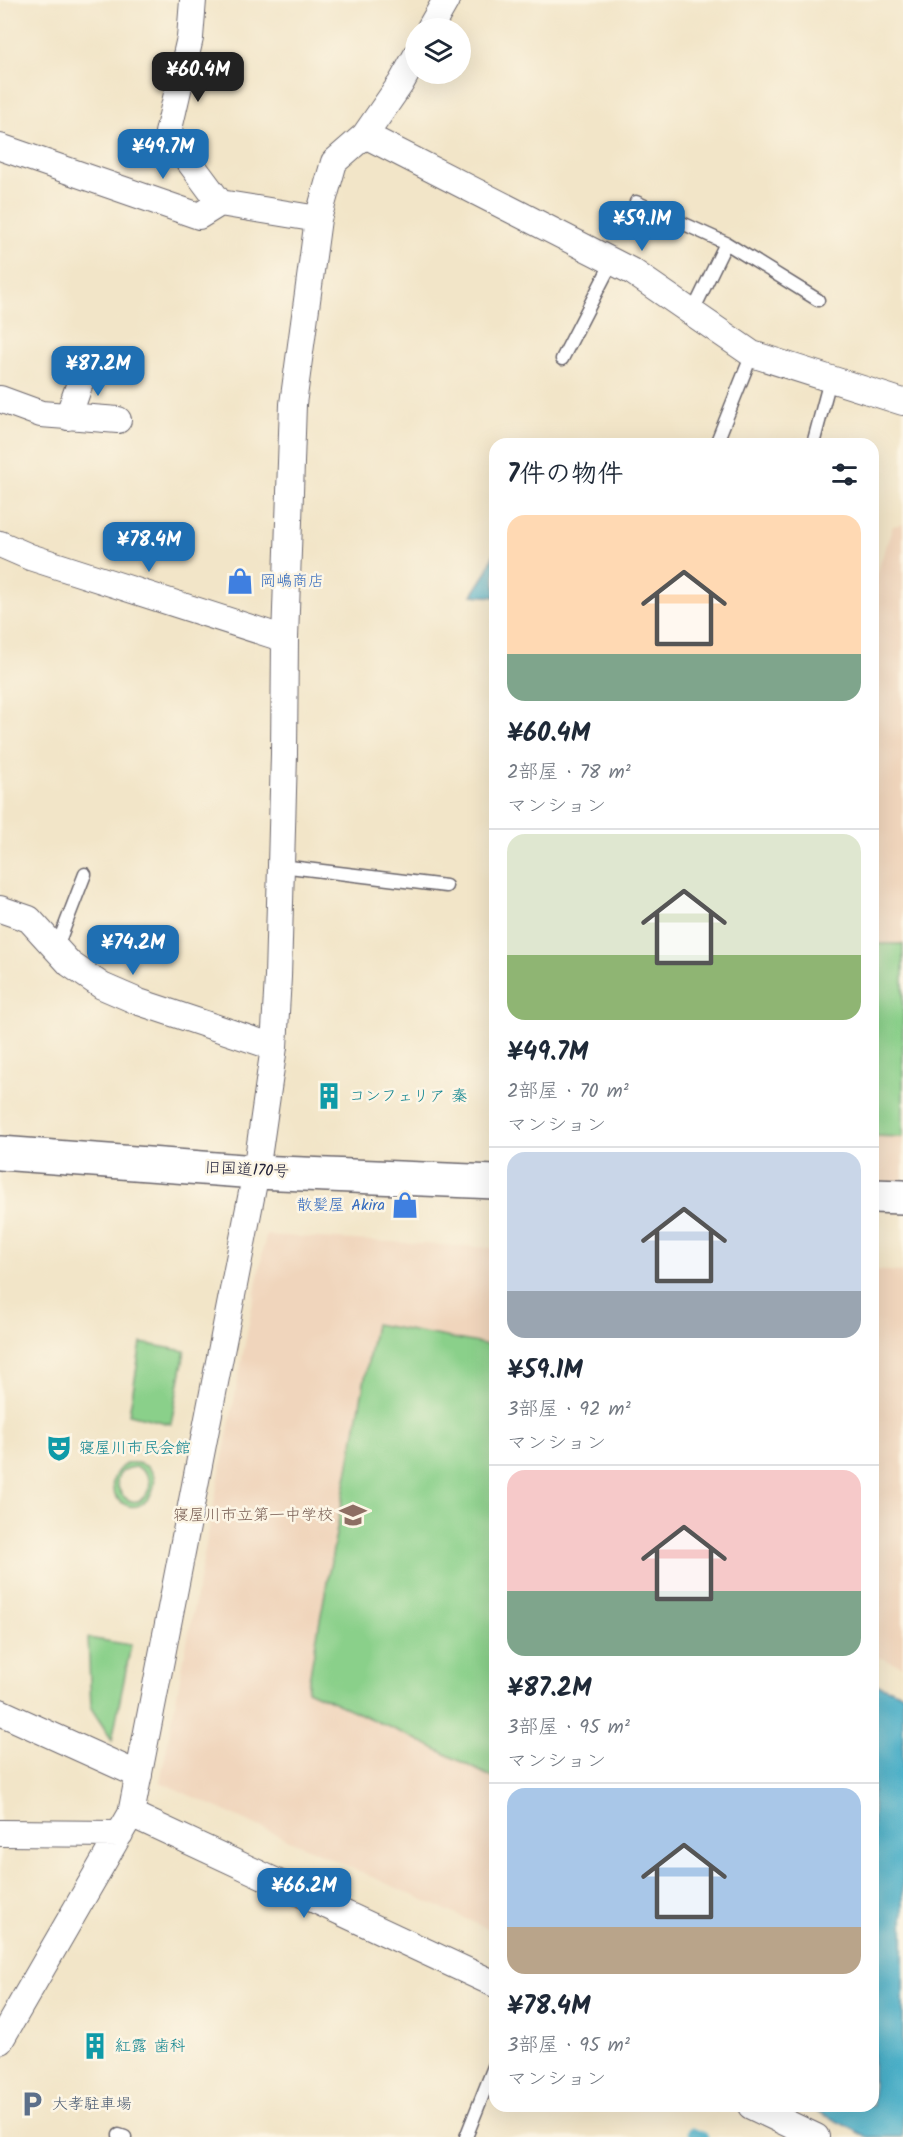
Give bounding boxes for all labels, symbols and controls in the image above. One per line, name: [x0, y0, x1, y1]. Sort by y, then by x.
map controls: [405, 18, 471, 84]
button: layers: [405, 18, 471, 84]
pin: ¥60.4M: [149, 52, 247, 103]
text: ¥60.4M: [166, 55, 230, 87]
pin: ¥49.7M: [114, 129, 212, 180]
text: ¥49.7M: [132, 132, 194, 164]
pin: ¥59.1M: [593, 201, 691, 252]
text: ¥59.1M: [613, 204, 671, 236]
pin: ¥87.2M: [49, 346, 147, 397]
text: ¥87.2M: [65, 349, 131, 381]
text: 7件の物件: [507, 454, 623, 496]
icon: filters: [828, 458, 861, 491]
pin: ¥78.4M: [100, 522, 198, 573]
text: ¥78.4M: [117, 525, 181, 557]
icon: home: [630, 554, 738, 662]
shop icon: 岡嶋商店: [225, 566, 255, 596]
place label: 岡嶋商店: [260, 569, 324, 594]
text: ¥60.4M: [507, 713, 590, 755]
text: 2部屋 · 78 m²: [507, 757, 631, 789]
text: マンション: [507, 791, 606, 823]
icon: home: [630, 873, 738, 981]
pin: ¥74.2M: [84, 925, 182, 976]
text: ¥74.2M: [101, 928, 165, 960]
text: ¥49.7M: [507, 1032, 588, 1074]
text: 2部屋 · 70 m²: [507, 1076, 629, 1108]
building icon: コンフェリア 秦: [314, 1081, 344, 1111]
place label: コンフェリア 秦: [349, 1084, 467, 1109]
text: マンション: [507, 1110, 606, 1142]
street label: 旧国道170号: [204, 1155, 290, 1185]
shop icon: 散髪屋 Akira: [390, 1190, 420, 1220]
icon: home: [630, 1191, 738, 1299]
place label: 散髪屋 Akira: [297, 1193, 385, 1218]
text: ¥59.1M: [507, 1350, 583, 1392]
text: 3部屋 · 92 m²: [507, 1394, 631, 1426]
text: マンション: [507, 1428, 606, 1460]
theatre icon: 寝屋川市民会館: [44, 1433, 74, 1463]
place label: 寝屋川市民会館: [79, 1436, 191, 1461]
school or university icon: 寝屋川市立第一中学校: [338, 1500, 368, 1530]
place label: 寝屋川市立第一中学校: [173, 1503, 333, 1528]
icon: home: [630, 1509, 738, 1617]
text: ¥87.2M: [507, 1668, 592, 1710]
text: 3部屋 · 95 m²: [507, 1712, 630, 1744]
text: マンション: [507, 1746, 606, 1778]
icon: home: [630, 1827, 738, 1935]
pin: ¥66.2M: [255, 1868, 353, 1919]
text: ¥66.2M: [271, 1871, 337, 1903]
text: ¥78.4M: [507, 1986, 591, 2028]
text: 3部屋 · 95 m²: [507, 2030, 630, 2062]
building icon: 紅露 歯科: [80, 2031, 110, 2061]
place label: 紅露 歯科: [115, 2034, 185, 2059]
text: マンション: [507, 2064, 606, 2096]
parking icon: 大孝駐車場: [17, 2089, 47, 2119]
place label: 大孝駐車場: [52, 2092, 132, 2117]

